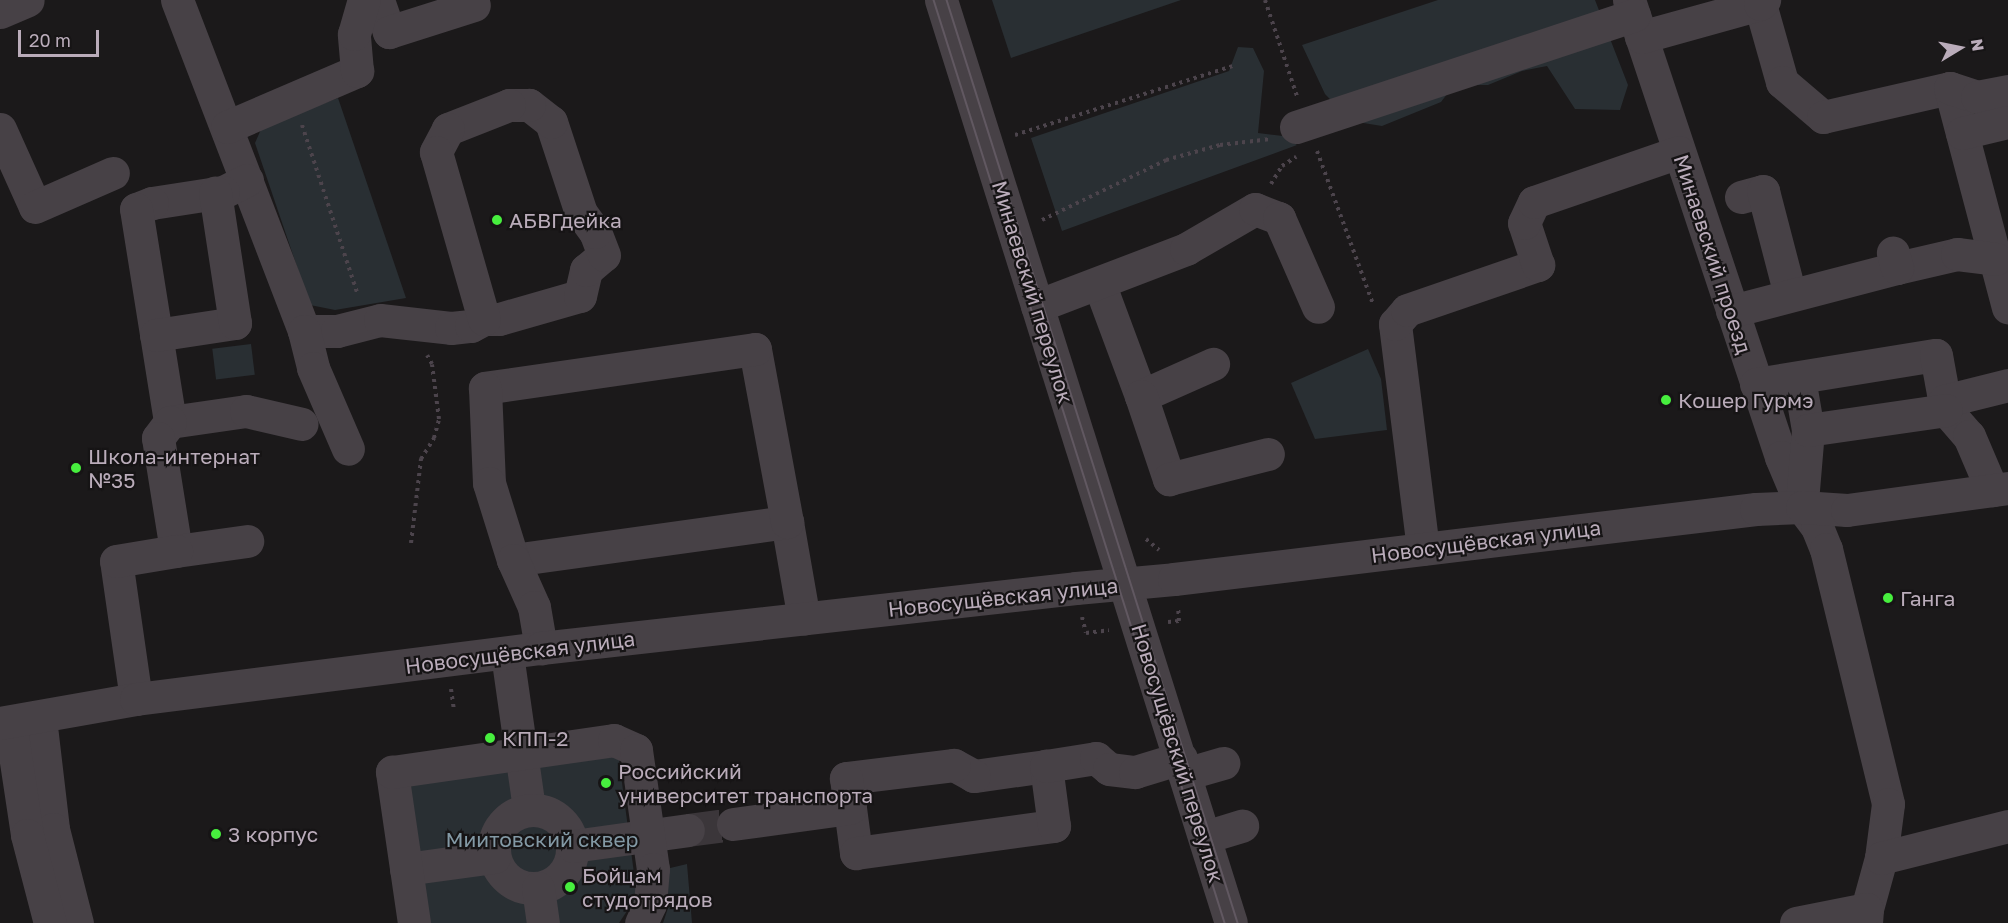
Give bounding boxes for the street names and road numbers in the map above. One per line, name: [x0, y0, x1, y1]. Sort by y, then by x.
street label: Минаевский проезд: [1669, 151, 1757, 357]
street label: Минаевский переулок: [987, 178, 1079, 406]
street label: Новосущёвская улица: [1370, 514, 1602, 568]
street label: Новосущёвская улица: [887, 572, 1119, 622]
street label: Новосущёвский переулок: [1127, 620, 1229, 886]
street label: Новосущёвская улица: [404, 625, 636, 679]

